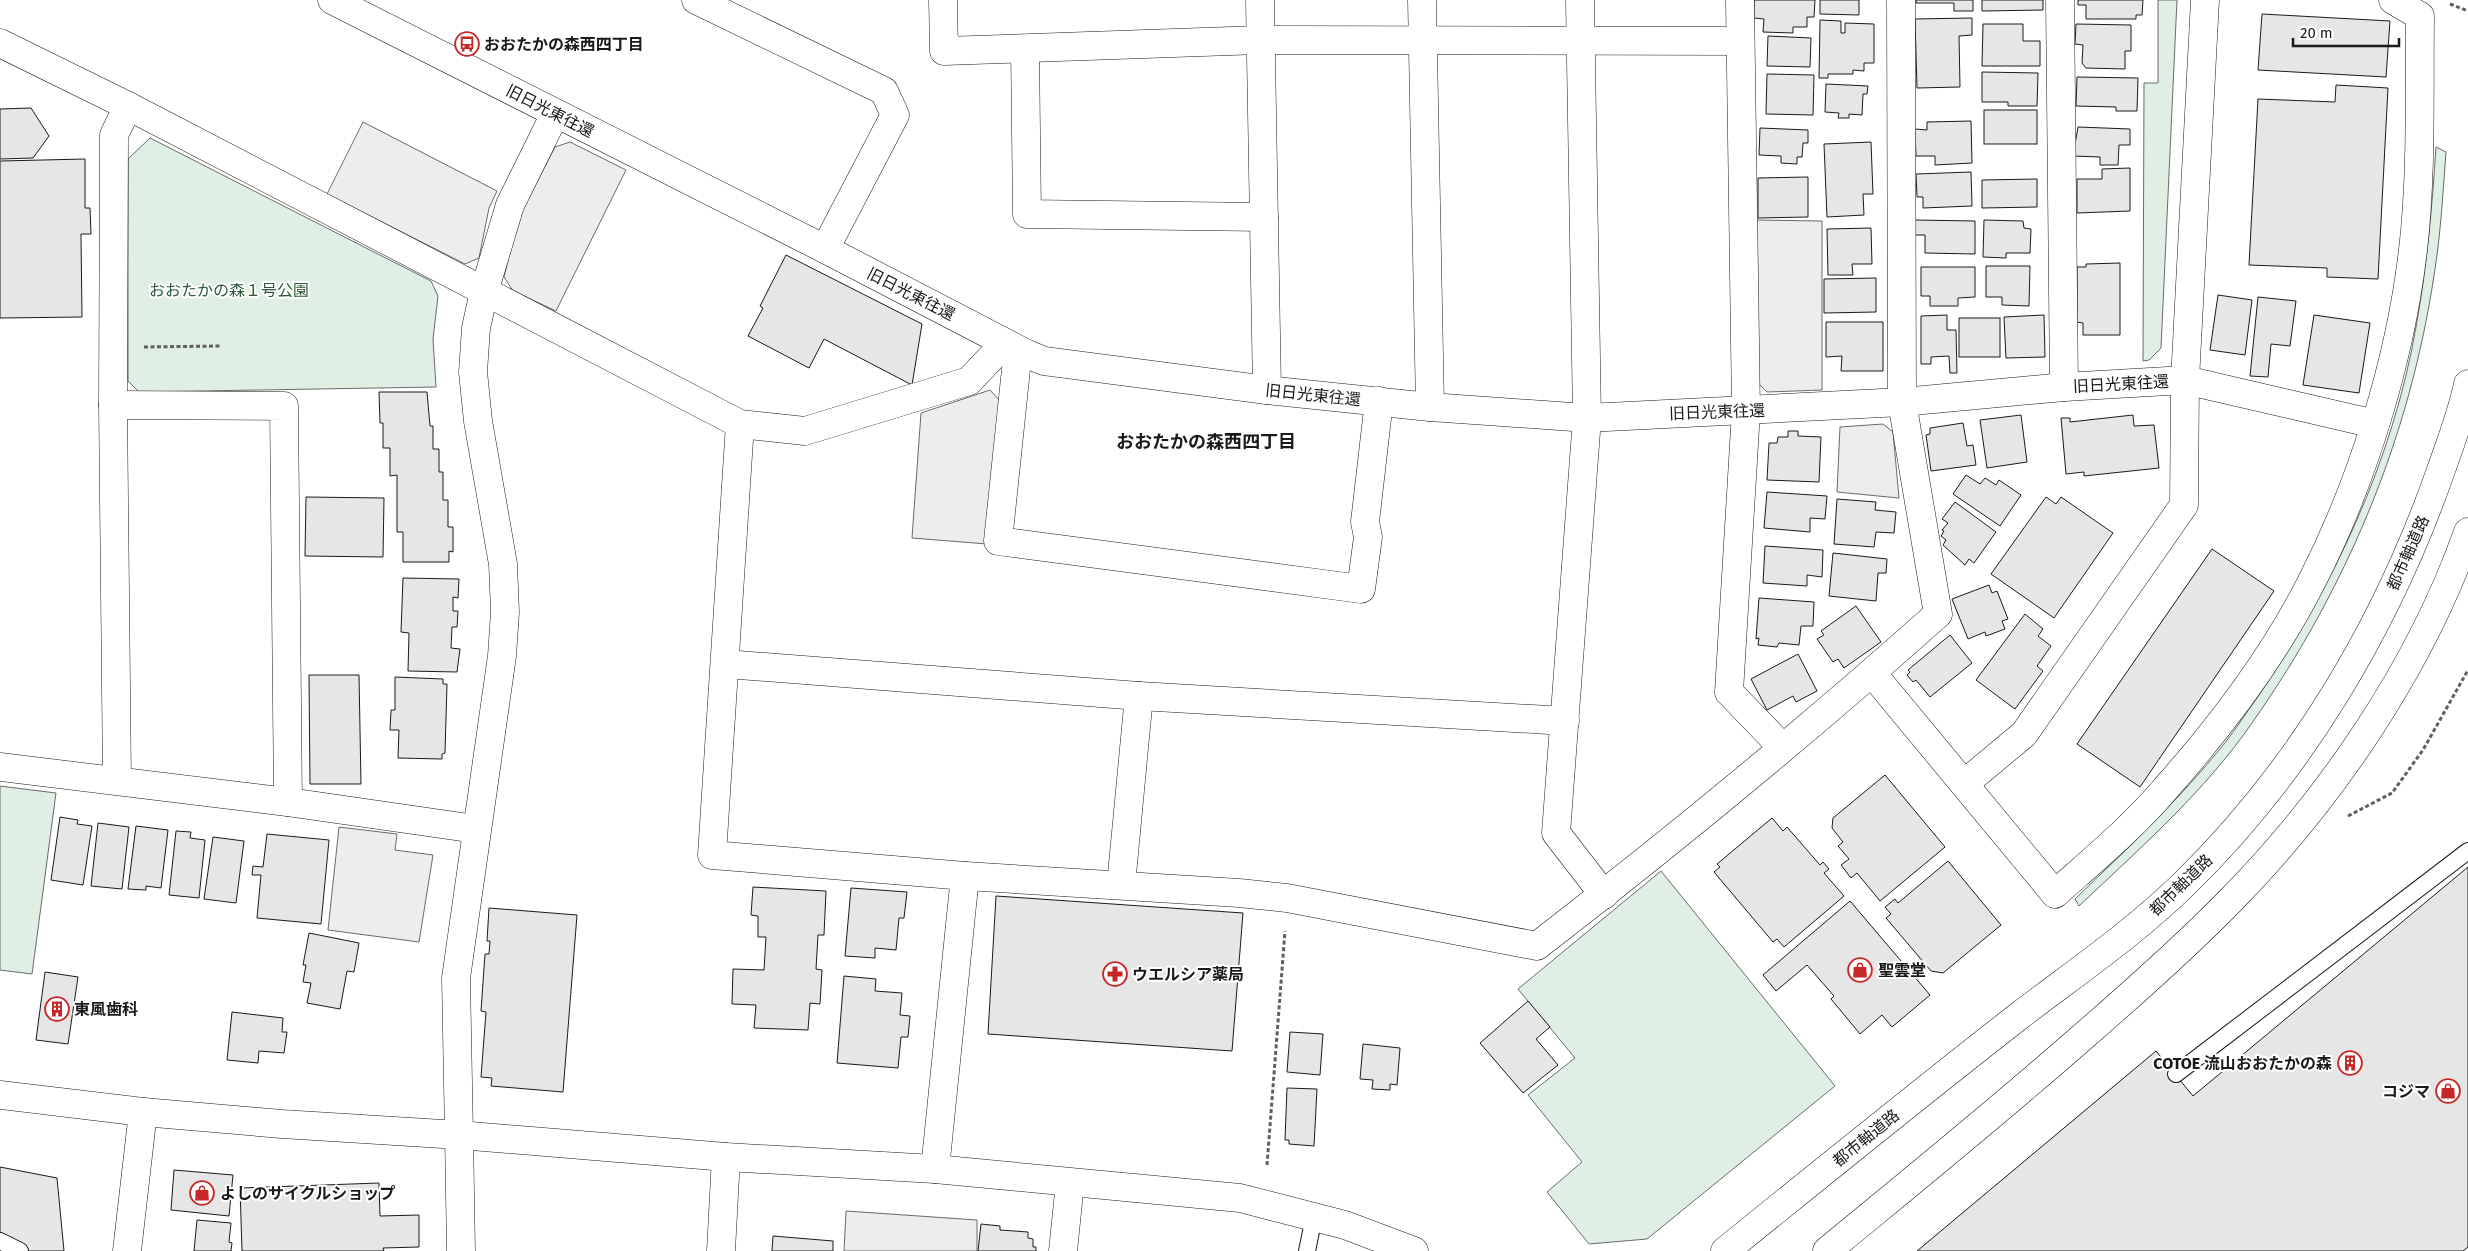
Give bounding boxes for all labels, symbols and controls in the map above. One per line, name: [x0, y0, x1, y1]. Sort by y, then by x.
scale bar: [2293, 15, 2399, 47]
text: 20 m: [2300, 24, 2333, 42]
bus stop icon: おおたかの森西四丁目: [454, 31, 480, 57]
place label: おおたかの森西四丁目: [484, 35, 644, 54]
street label: 旧日光東往還: [503, 81, 597, 141]
street label: 旧日光東往還: [864, 264, 958, 324]
park label: おおたかの森１号公園: [149, 281, 309, 300]
street label: 旧日光東往還: [2073, 372, 2169, 396]
street label: 旧日光東往還: [1264, 381, 1362, 409]
street label: 旧日光東往還: [1669, 401, 1765, 423]
district label: おおたかの森西四丁目: [1116, 431, 1296, 453]
street label: 都市軸道路: [2383, 513, 2433, 593]
street label: 都市軸道路: [2146, 850, 2216, 920]
shop icon: 聖雲堂: [1847, 957, 1873, 983]
pharmacy icon: ウエルシア薬局: [1102, 961, 1128, 987]
place label: 聖雲堂: [1878, 961, 1926, 980]
place label: ウエルシア薬局: [1132, 965, 1244, 984]
building icon: 東風歯科: [44, 996, 70, 1022]
place label: 東風歯科: [74, 1000, 138, 1019]
building icon: COTOE 流山おおたかの森: [2337, 1050, 2363, 1076]
place label: COTOE 流山おおたかの森: [2153, 1054, 2332, 1073]
shop icon: コジマ: [2435, 1078, 2461, 1104]
place label: コジマ: [2382, 1082, 2430, 1101]
street label: 都市軸道路: [1829, 1105, 1903, 1171]
shop icon: よしのサイクルショップ: [189, 1180, 215, 1206]
place label: よしのサイクルショップ: [220, 1184, 395, 1203]

